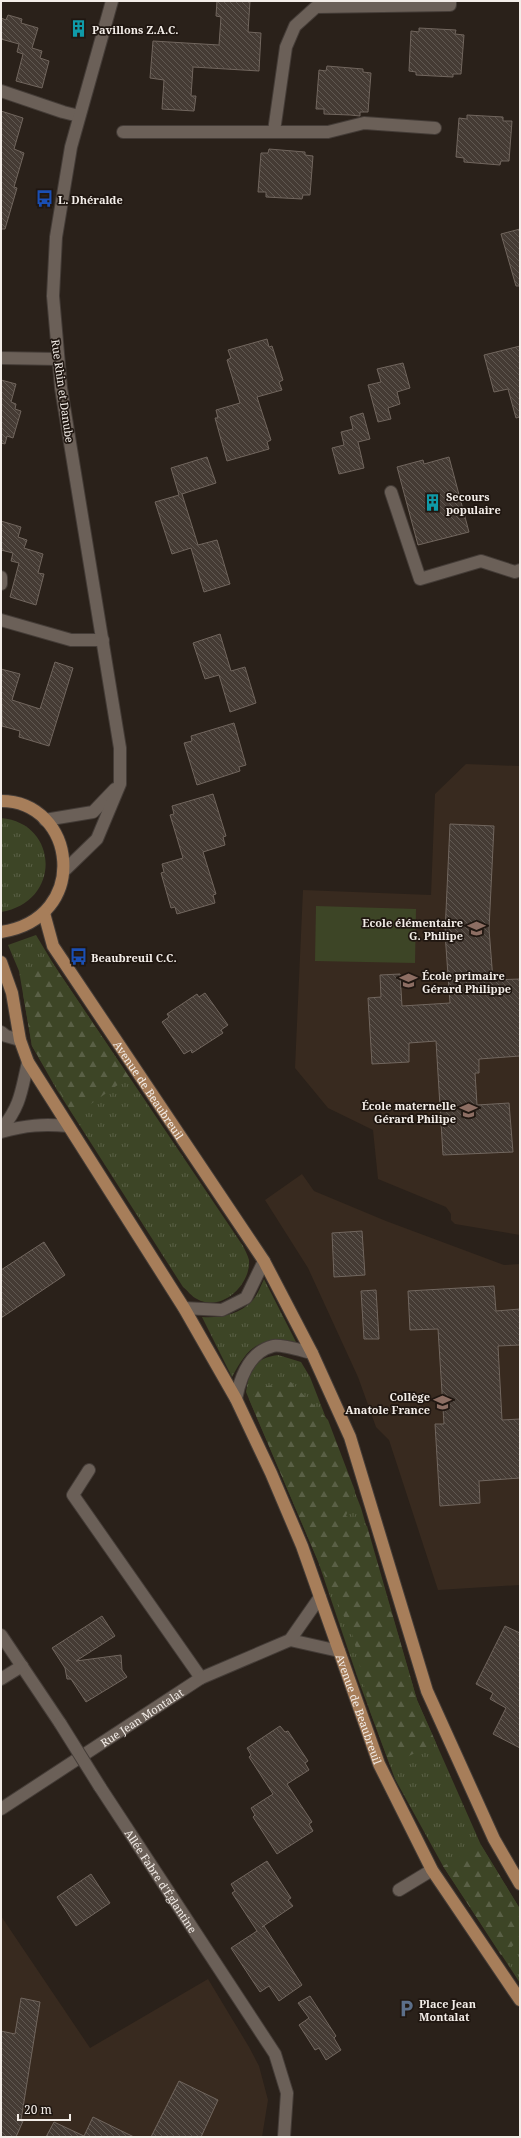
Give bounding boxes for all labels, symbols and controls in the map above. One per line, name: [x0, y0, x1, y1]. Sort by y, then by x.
building icon: Pavillons Z.A.C.: [69, 19, 89, 39]
place label: Pavillons Z.A.C.: [92, 22, 179, 37]
bus stop icon: L. Dhéralde: [35, 189, 55, 209]
place label: L. Dhéralde: [58, 192, 123, 207]
street label: Rue Rhin et Danube: [48, 338, 78, 444]
place label: Secours populaire: [446, 489, 501, 517]
building icon: Secours populaire: [423, 492, 443, 512]
place label: Ecole élémentaire G. Philipe: [362, 915, 463, 943]
school or university icon: Ecole élémentaire G. Philipe: [466, 918, 486, 938]
bus stop icon: Beaubreuil C.C.: [68, 947, 88, 967]
place label: Beaubreuil C.C.: [91, 950, 177, 965]
place label: École primaire Gérard Philippe: [422, 968, 511, 996]
school or university icon: École primaire Gérard Philippe: [399, 971, 419, 991]
street label: Avenue de Beaubreuil: [111, 1037, 188, 1142]
place label: École maternelle Gérard Philipe: [362, 1098, 456, 1126]
school or university icon: École maternelle Gérard Philipe: [459, 1101, 479, 1121]
place label: Collège Anatole France: [345, 1389, 430, 1417]
school or university icon: Collège Anatole France: [433, 1392, 453, 1412]
street label: Avenue de Beaubreuil: [333, 1652, 386, 1767]
street label: Rue Jean Montalat: [97, 1684, 186, 1750]
street label: Allée Fabre d'Églantine: [122, 1826, 201, 1936]
place label: Place Jean Montalat: [419, 1996, 477, 2024]
parking icon: Place Jean Montalat: [396, 1999, 416, 2019]
scale bar: [18, 2096, 70, 2122]
text: 20 m: [24, 2101, 52, 2118]

